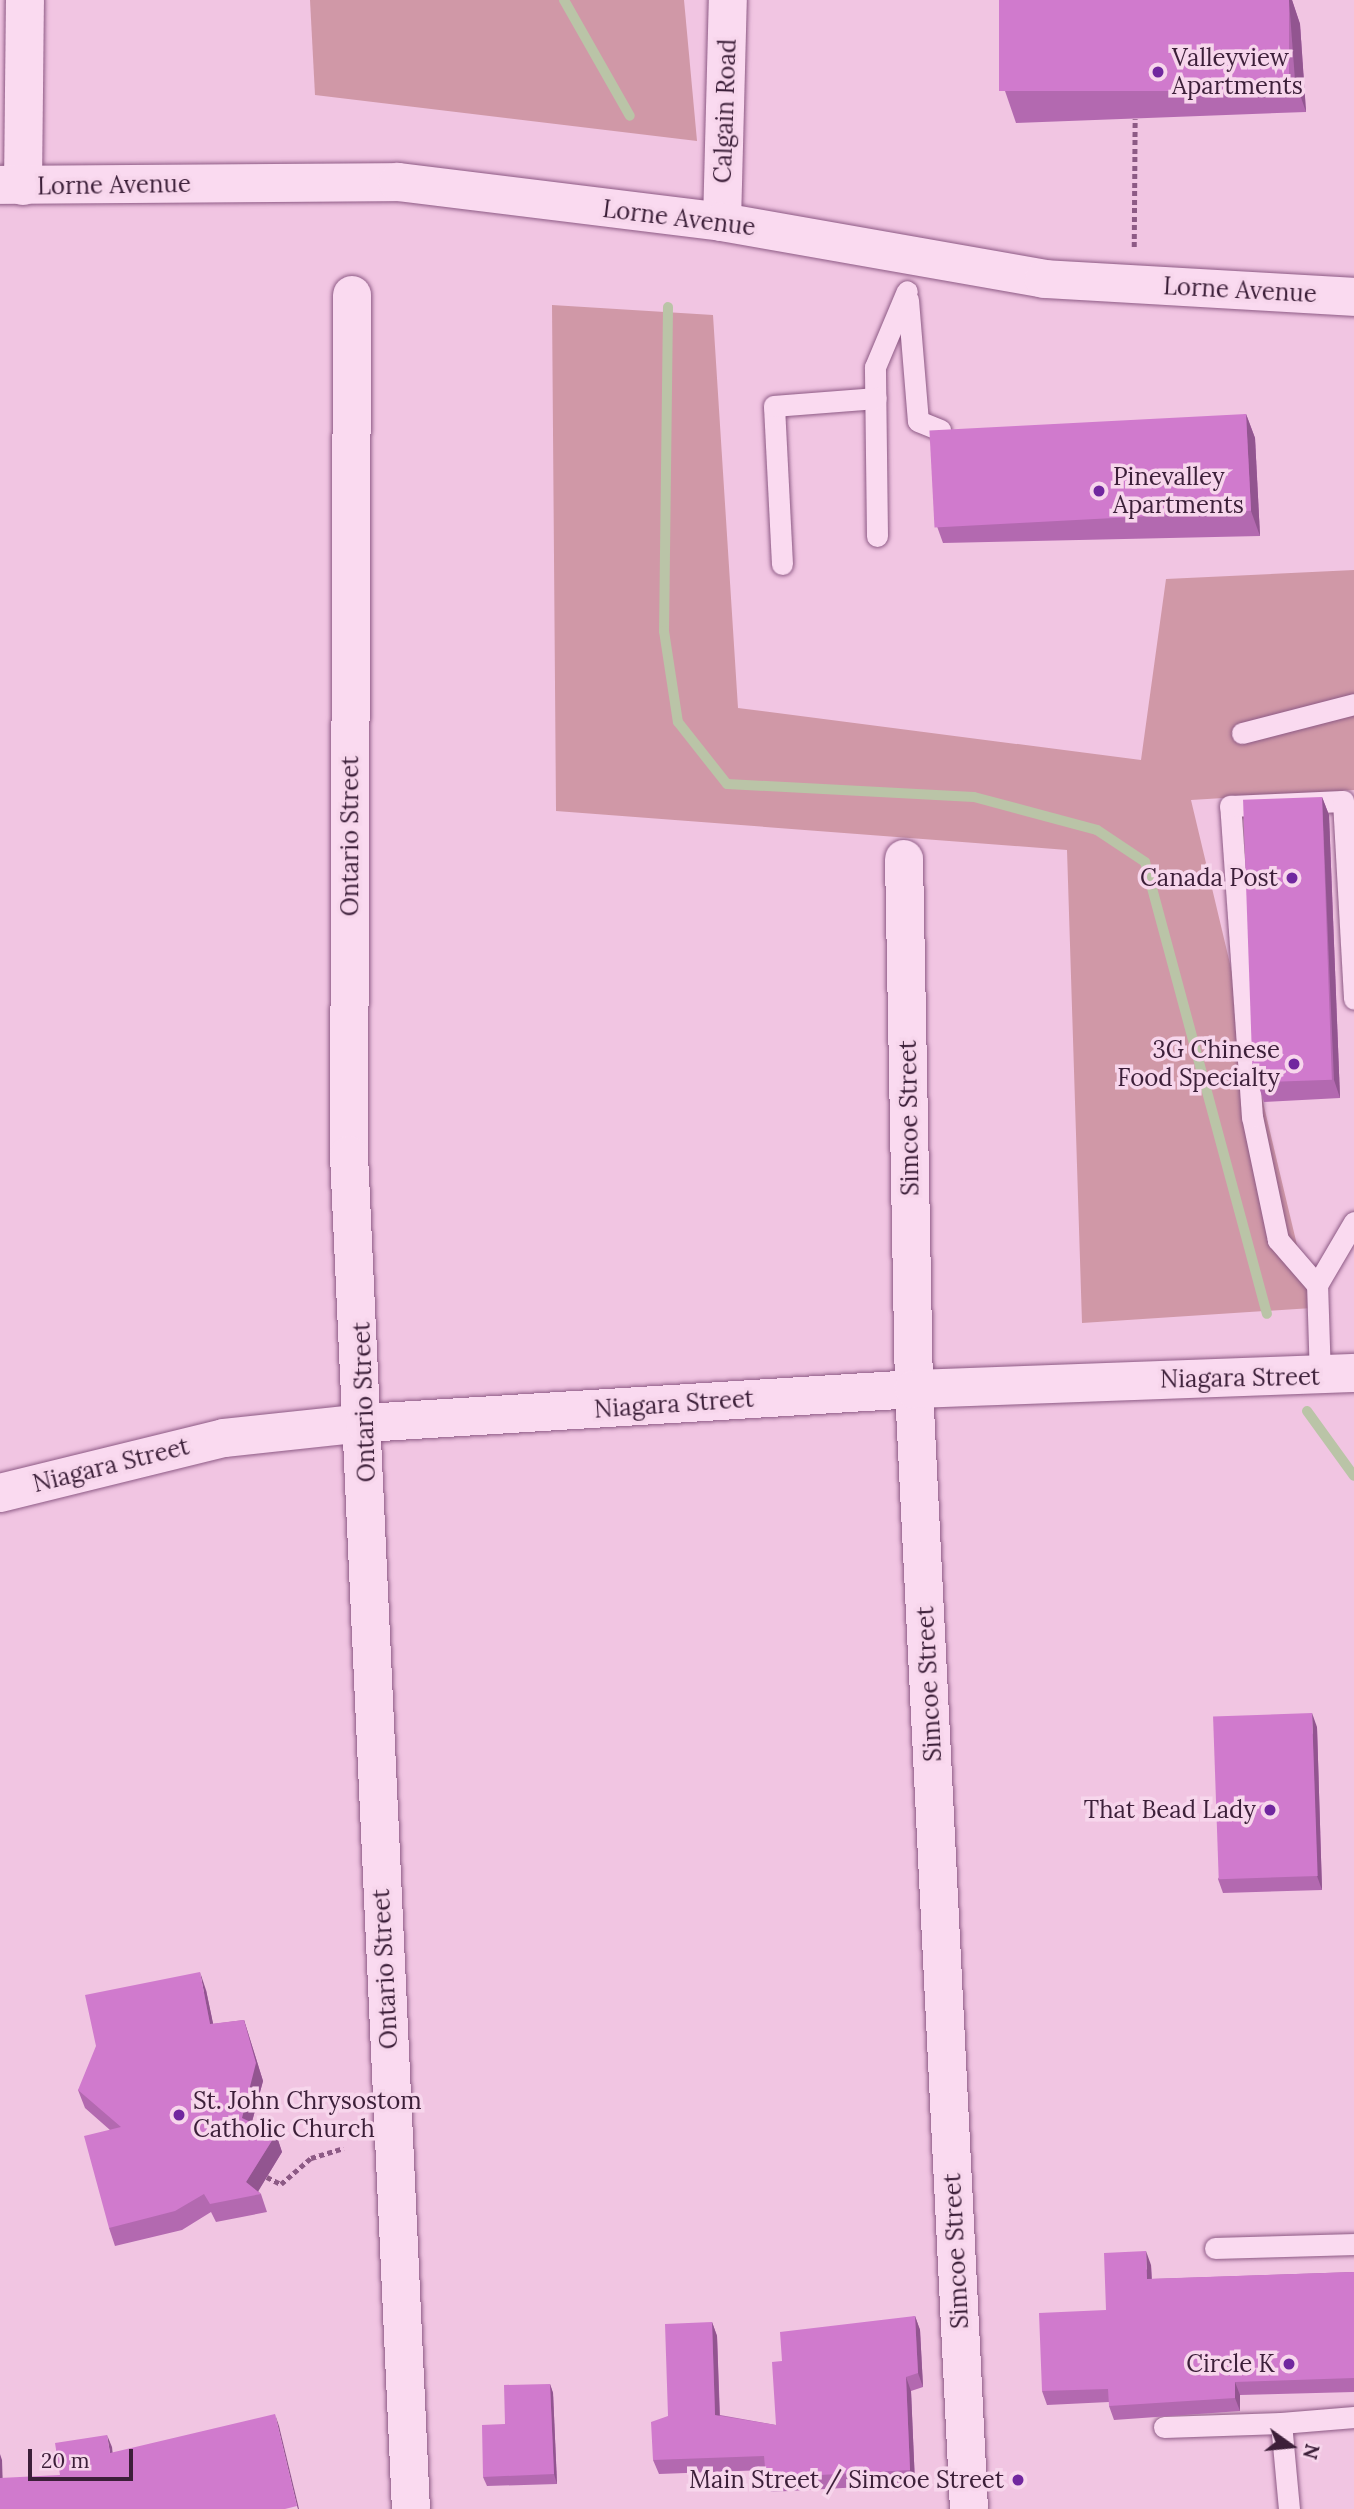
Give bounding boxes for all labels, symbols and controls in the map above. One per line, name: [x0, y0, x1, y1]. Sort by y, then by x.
street label: Calgain Road: [708, 38, 742, 184]
place label: Valleyview Apartments: [1172, 44, 1303, 100]
marker: Valleyview Apartments: [1150, 64, 1166, 80]
street label: Lorne Avenue: [37, 169, 191, 201]
street label: Lorne Avenue: [601, 194, 757, 242]
street label: Lorne Avenue: [1163, 272, 1317, 308]
place label: Pinevalley Apartments: [1113, 463, 1244, 519]
marker: Pinevalley Apartments: [1091, 483, 1107, 499]
street label: Ontario Street: [336, 756, 364, 916]
place label: Canada Post: [1140, 864, 1278, 892]
marker: Canada Post: [1284, 870, 1300, 886]
place label: 3G Chinese Food Specialty: [1117, 1036, 1280, 1092]
street label: Simcoe Street: [893, 1040, 925, 1196]
marker: 3G Chinese Food Specialty: [1286, 1056, 1302, 1072]
street label: Ontario Street: [347, 1321, 381, 1483]
street label: Niagara Street: [1160, 1362, 1320, 1394]
street label: Niagara Street: [593, 1384, 755, 1424]
street label: Niagara Street: [30, 1432, 192, 1498]
street label: Simcoe Street: [911, 1605, 947, 1763]
place label: That Bead Lady: [1084, 1796, 1256, 1824]
marker: That Bead Lady: [1262, 1802, 1278, 1818]
street label: Ontario Street: [366, 1888, 404, 2050]
place label: St. John Chrysostom Catholic Church: [193, 2087, 422, 2143]
marker: St. John Chrysostom Catholic Church: [171, 2107, 187, 2123]
street label: Simcoe Street: [938, 2172, 974, 2330]
place label: Circle K: [1186, 2350, 1275, 2378]
marker: Circle K: [1281, 2356, 1297, 2372]
north arrow: [1256, 2411, 1326, 2481]
scale bar: [32, 2436, 136, 2480]
text: N: [1298, 2441, 1325, 2462]
text: 20 m: [41, 2447, 90, 2474]
place label: Main Street / Simcoe Street: [689, 2466, 1004, 2494]
marker: Main Street / Simcoe Street: [1010, 2472, 1026, 2488]

